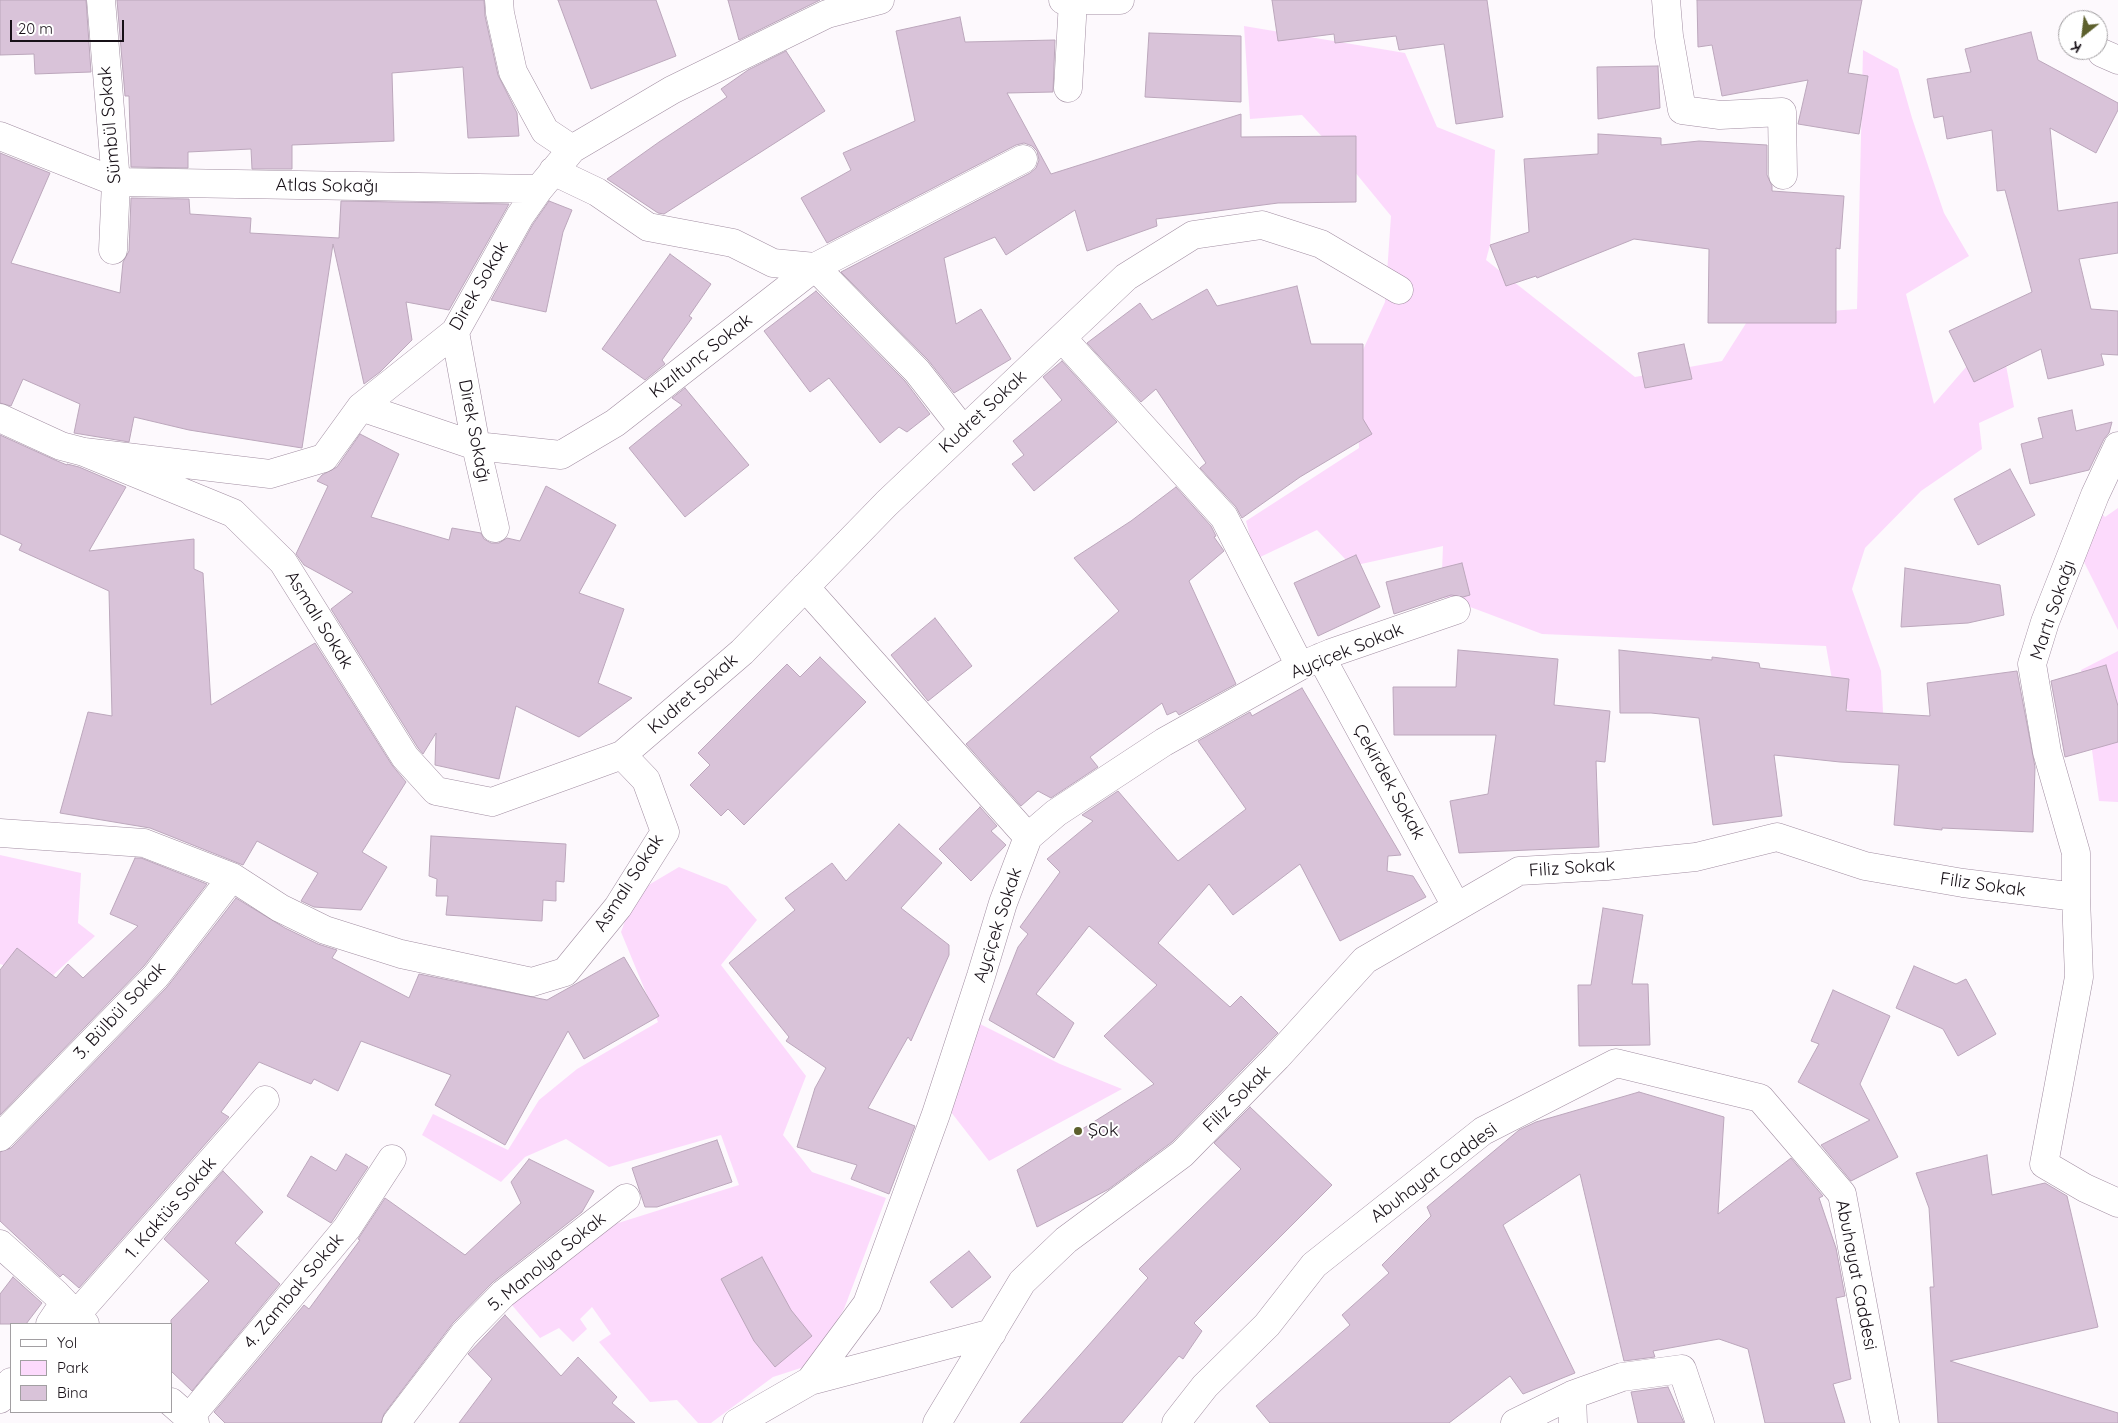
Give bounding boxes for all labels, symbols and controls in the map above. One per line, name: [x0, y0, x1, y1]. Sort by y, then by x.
scale bar: [12, 10, 126, 42]
north arrow: [2058, 10, 2108, 60]
text: 20 m: [18, 19, 53, 38]
text: K: [2068, 37, 2085, 57]
street label: Sümbül Sokak: [94, 65, 126, 185]
street label: Atlas Sokağı: [276, 174, 378, 198]
street label: Direk Sokak: [445, 238, 513, 334]
street label: Kızıltunç Sokak: [645, 309, 757, 403]
street label: Kudret Sokak: [935, 366, 1031, 458]
street label: Direk Sokağı: [453, 378, 495, 484]
street label: Martı Sokağı: [2026, 557, 2080, 663]
street label: Asmalı Sokak: [280, 567, 358, 673]
street label: Ayçiçek Sokak: [1287, 619, 1407, 683]
street label: Kudret Sokak: [644, 649, 742, 739]
street label: Çekirdek Sokak: [1348, 721, 1430, 843]
street label: Asmalı Sokak: [590, 830, 668, 936]
street label: Filiz Sokak: [1528, 854, 1616, 882]
street label: Ayçiçek Sokak: [969, 865, 1027, 985]
street label: Filiz Sokak: [1939, 868, 2027, 902]
street label: 3. Bülbül Sokak: [69, 958, 171, 1064]
street label: Filiz Sokak: [1199, 1061, 1275, 1137]
street label: Abuhayat Caddesi: [1366, 1118, 1502, 1228]
place label: Şok: [1088, 1120, 1119, 1142]
marker: Şok: [1072, 1125, 1084, 1137]
street label: 1. Kaktüs Sokak: [121, 1152, 221, 1264]
street label: Abuhayat Caddesi: [1831, 1198, 1881, 1352]
street label: 5. Manolya Sokak: [484, 1208, 610, 1316]
street label: 4. Zambak Sokak: [239, 1229, 349, 1353]
legend: [10, 1323, 172, 1413]
text: Yol: [57, 1333, 77, 1352]
text: Park: [57, 1358, 89, 1377]
text: Bina: [57, 1383, 88, 1402]

